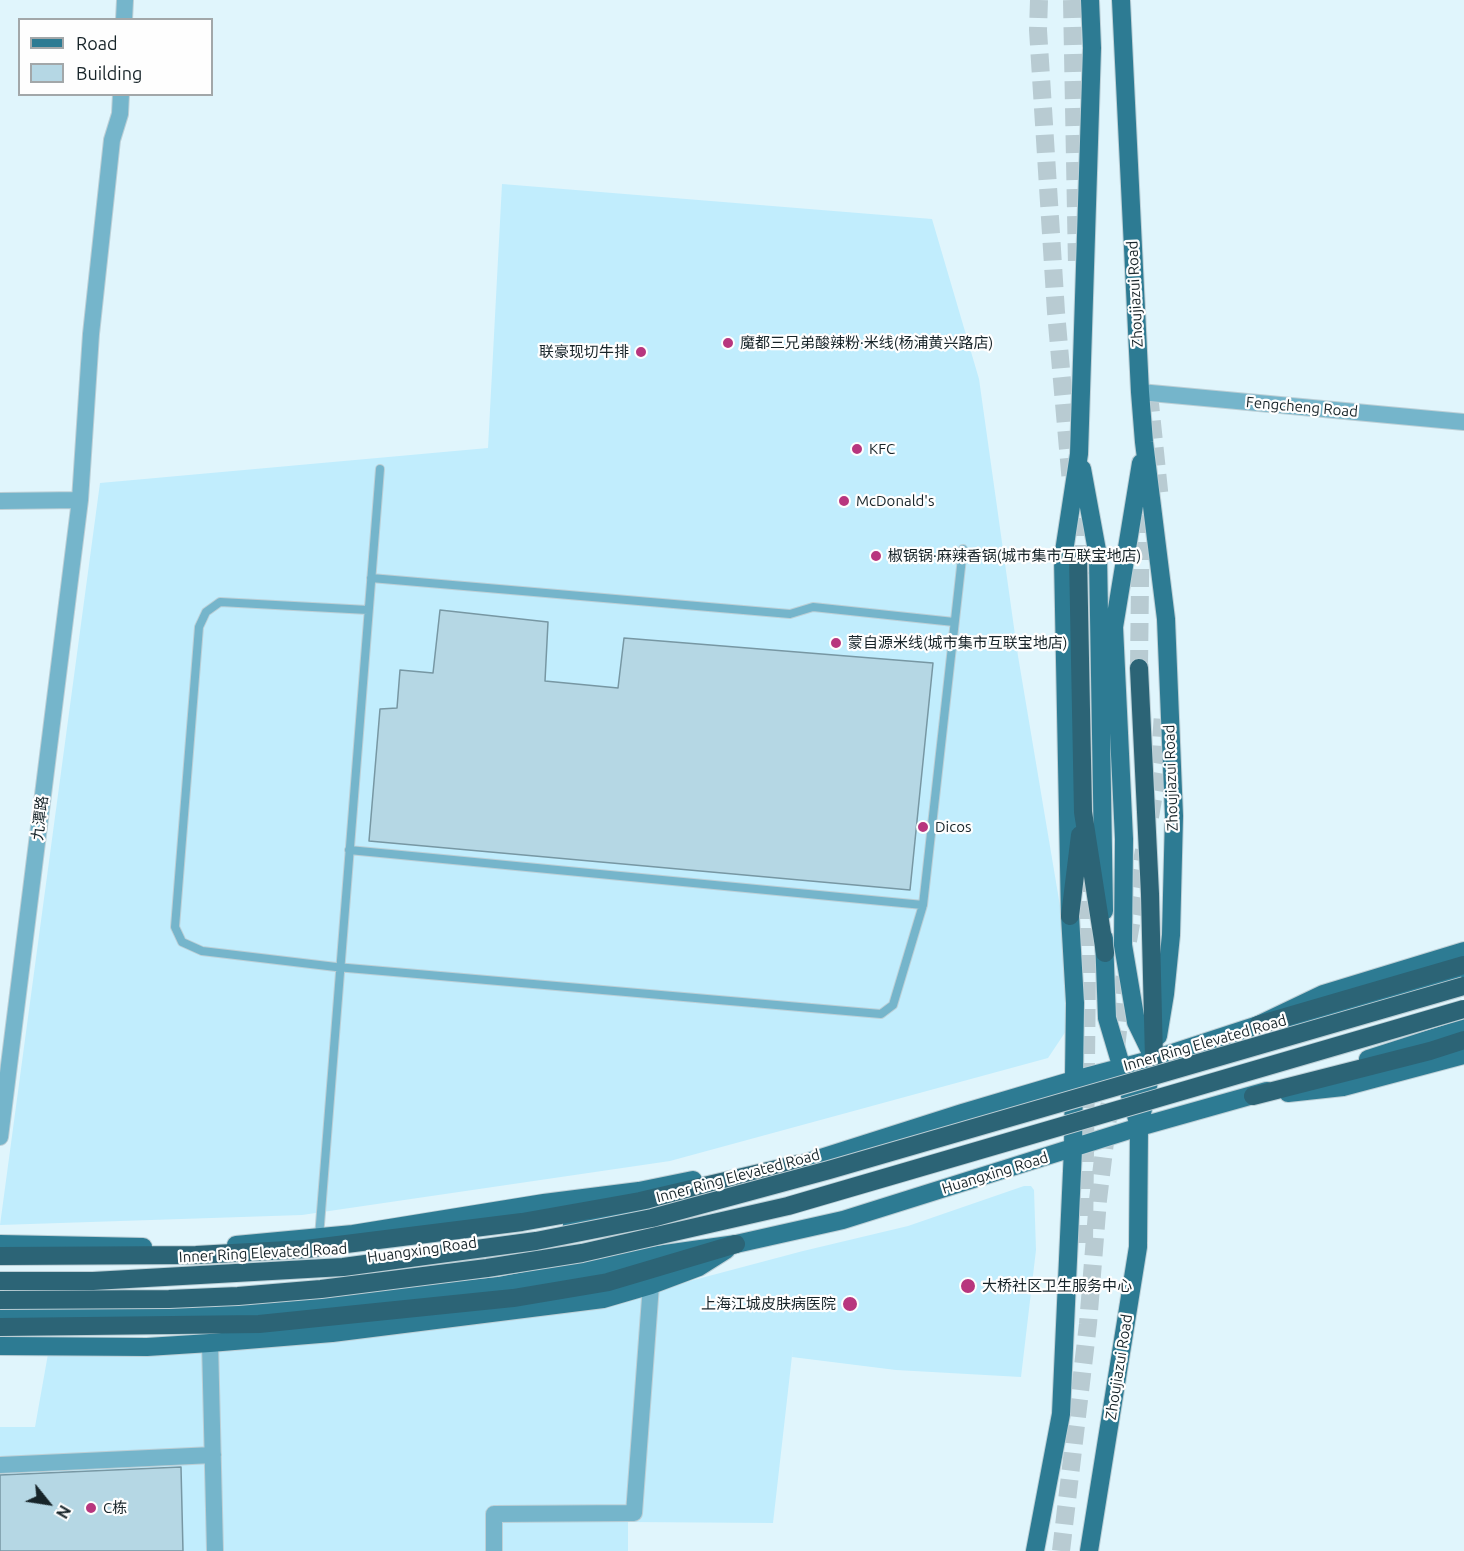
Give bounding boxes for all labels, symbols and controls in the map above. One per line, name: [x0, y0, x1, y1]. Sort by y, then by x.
legend: [18, 18, 213, 96]
text: Road: [76, 33, 118, 53]
text: Building: [76, 63, 142, 83]
street label: Zhoujiazui Road: [1123, 240, 1147, 348]
place label: 魔都三兄弟酸辣粉·米线(杨浦黄兴路店): [740, 334, 993, 352]
marker: 魔都三兄弟酸辣粉·米线(杨浦黄兴路店): [721, 336, 735, 350]
place label: 联豪现切牛排: [539, 343, 629, 361]
marker: 联豪现切牛排: [634, 345, 648, 359]
street label: Fengcheng Road: [1245, 393, 1359, 421]
place label: KFC: [869, 440, 895, 458]
marker: KFC: [850, 442, 864, 456]
place label: McDonald's: [856, 492, 934, 510]
marker: McDonald's: [837, 494, 851, 508]
place label: 椒锅锅·麻辣香锅(城市集市互联宝地店): [888, 547, 1141, 565]
marker: 椒锅锅·麻辣香锅(城市集市互联宝地店): [869, 549, 883, 563]
place label: 蒙自源米线(城市集市互联宝地店): [848, 634, 1067, 652]
marker: 蒙自源米线(城市集市互联宝地店): [829, 636, 843, 650]
street label: Zhoujiazui Road: [1160, 724, 1182, 832]
street label: 九潭路: [28, 795, 52, 841]
place label: Dicos: [935, 818, 971, 836]
marker: Dicos: [916, 820, 930, 834]
street label: Inner Ring Elevated Road: [1121, 1011, 1289, 1075]
street label: Inner Ring Elevated Road: [654, 1145, 822, 1207]
street label: Huangxing Road: [940, 1148, 1050, 1198]
street label: Huangxing Road: [366, 1233, 478, 1267]
street label: Inner Ring Elevated Road: [178, 1240, 348, 1266]
marker: 大桥社区卫生服务中心: [959, 1277, 977, 1295]
place label: 大桥社区卫生服务中心: [982, 1277, 1132, 1295]
place label: 上海江城皮肤病医院: [701, 1295, 836, 1313]
marker: 上海江城皮肤病医院: [841, 1295, 859, 1313]
street label: Zhoujiazui Road: [1102, 1313, 1136, 1421]
north arrow: [18, 1473, 78, 1533]
place label: C栋: [103, 1499, 127, 1517]
marker: C栋: [84, 1501, 98, 1515]
text: N: [53, 1502, 74, 1522]

